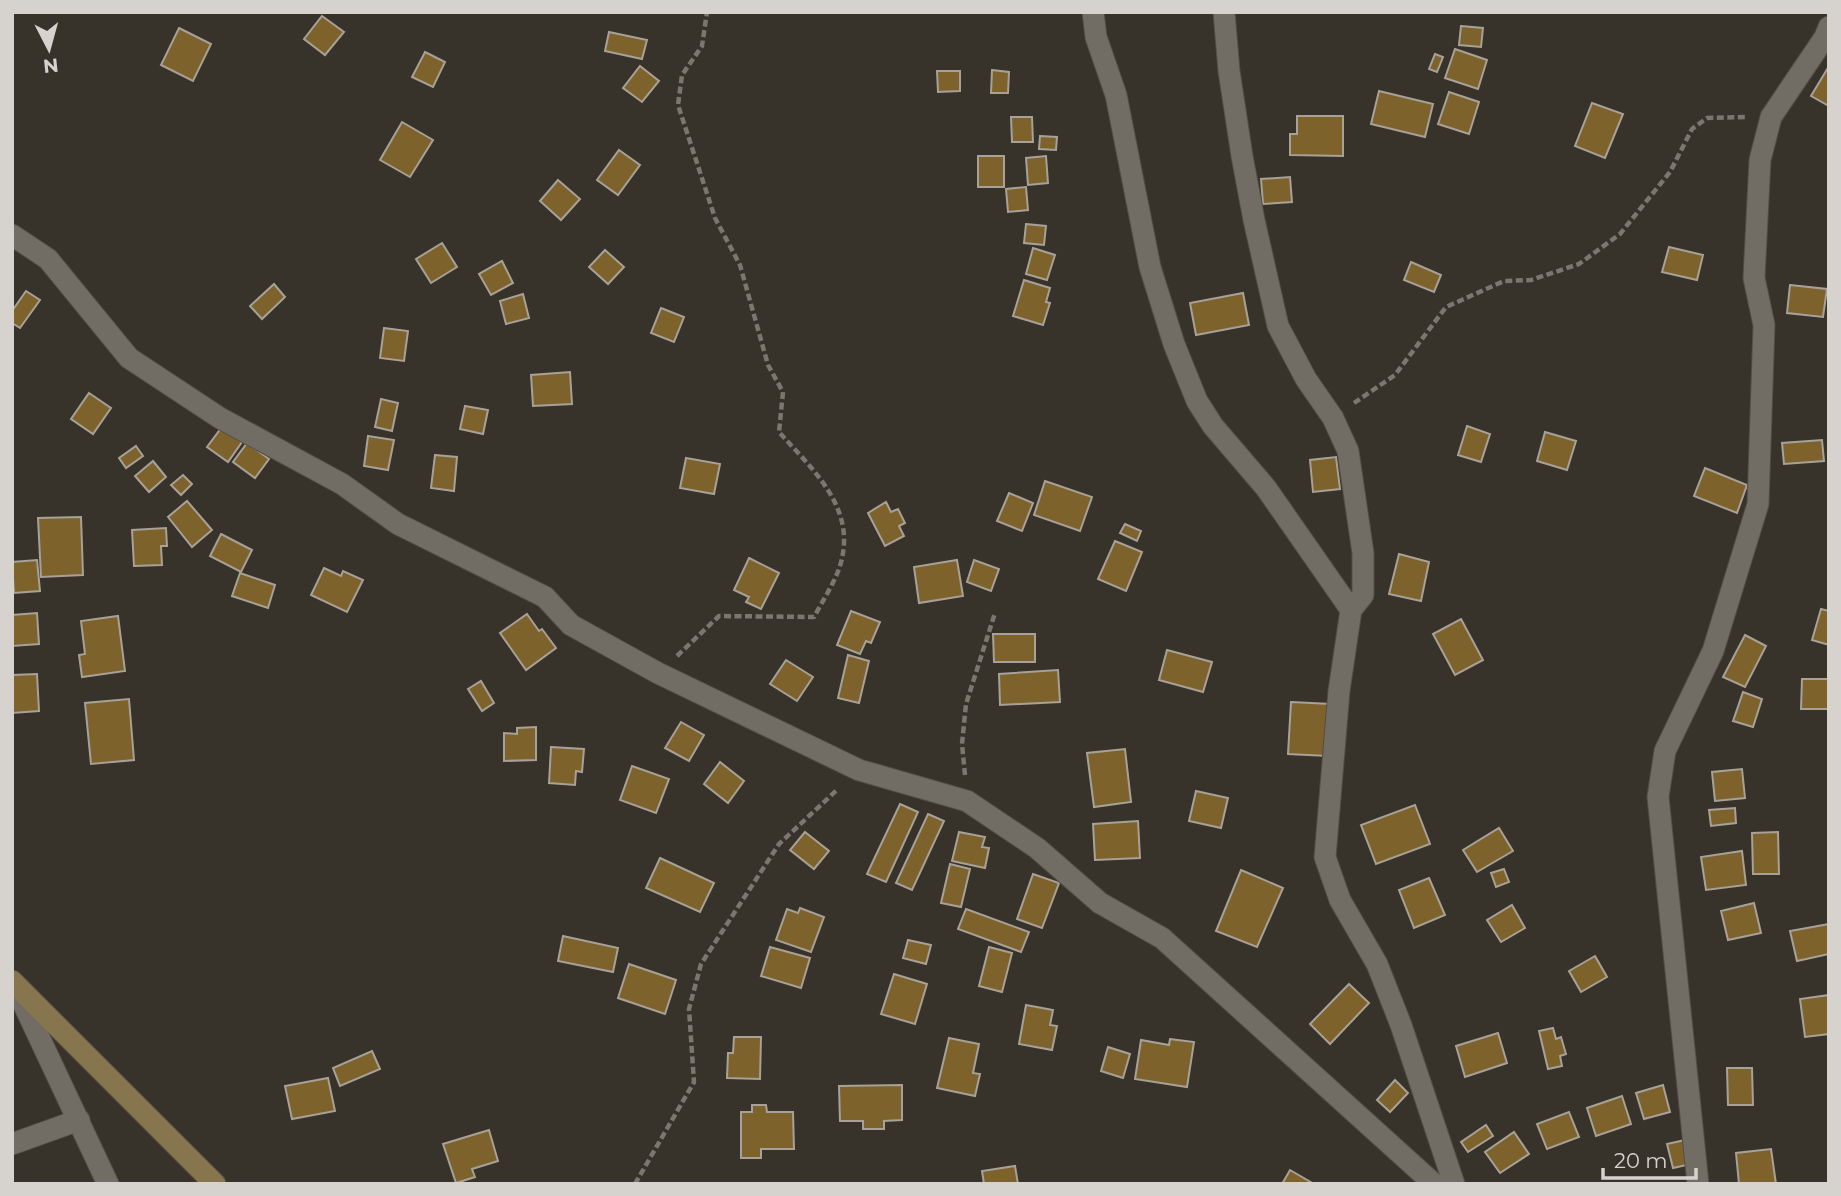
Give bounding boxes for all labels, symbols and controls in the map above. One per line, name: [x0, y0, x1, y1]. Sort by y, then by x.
north arrow: [14, 14, 84, 84]
text: N: [42, 53, 60, 78]
scale bar: [1603, 1136, 1696, 1180]
text: 20 m: [1614, 1148, 1668, 1173]

